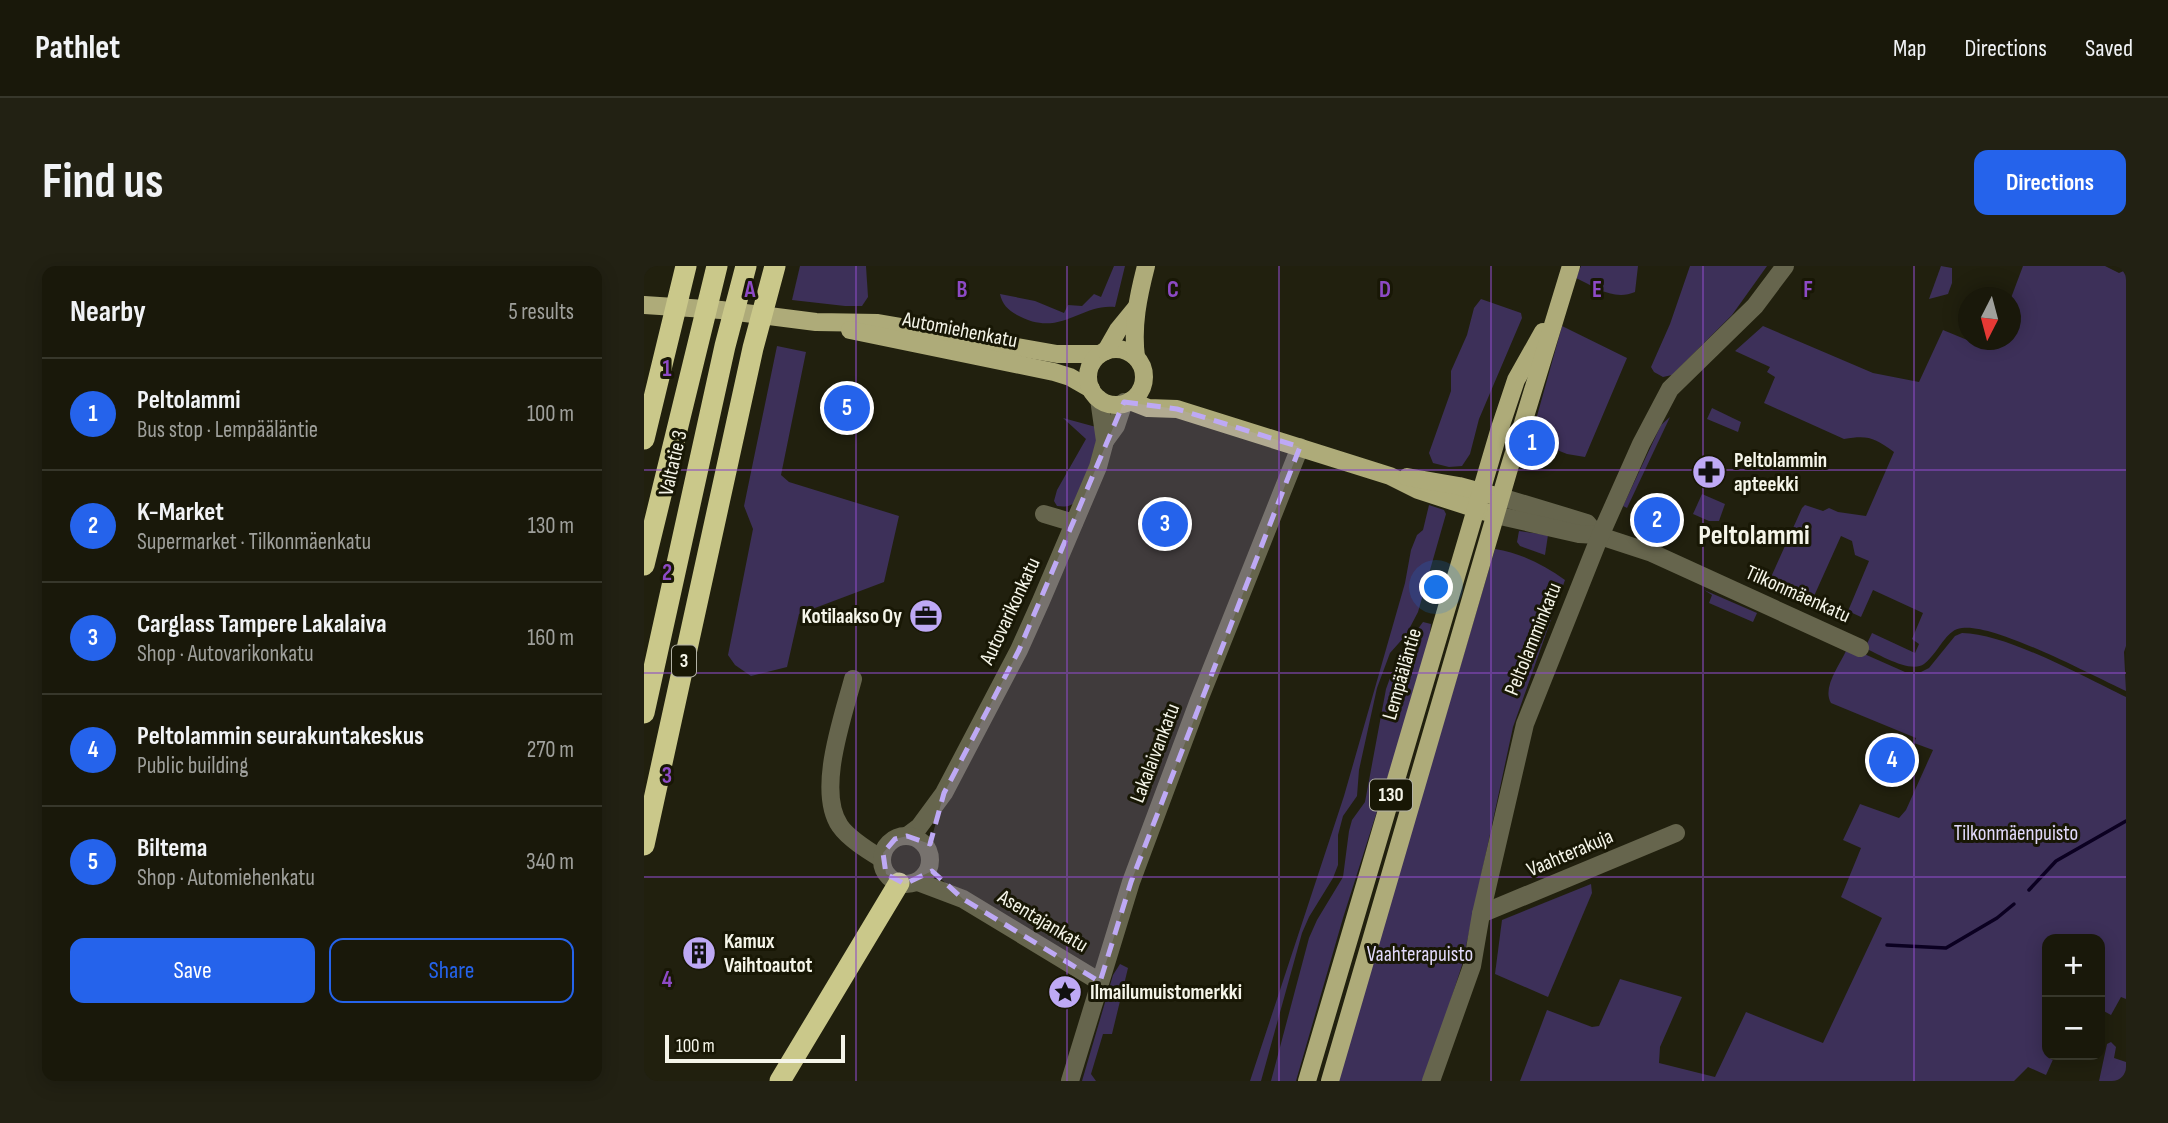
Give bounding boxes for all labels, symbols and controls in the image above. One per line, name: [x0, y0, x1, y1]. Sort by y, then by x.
text: Pathlet: [35, 28, 120, 68]
text: Map: [1893, 34, 1926, 63]
text: Directions: [1964, 34, 2047, 63]
text: Saved: [2085, 34, 2133, 63]
button: Directions: [1974, 150, 2126, 215]
text: Find us: [42, 153, 164, 212]
text: A: [744, 276, 757, 304]
text: B: [957, 276, 968, 304]
text: C: [1167, 276, 1179, 304]
text: D: [1379, 276, 1391, 304]
text: E: [1592, 276, 1602, 304]
text: F: [1803, 276, 1813, 304]
north arrow: [1958, 287, 2021, 350]
text: Nearby: [70, 294, 146, 330]
text: 5 results: [508, 298, 574, 326]
street label: Automiehenkatu: [900, 306, 1019, 353]
text: 1: [662, 355, 672, 383]
pin: 5: [824, 382, 870, 434]
text: Peltolammi: [137, 385, 241, 416]
text: 1: [88, 400, 98, 428]
text: 100 m: [527, 400, 574, 428]
text: Bus stop · Lempääläntie: [137, 416, 318, 444]
pin: 1: [1509, 417, 1555, 469]
street label: Valtatie 3: [653, 428, 693, 498]
place label: Peltolammin apteekki: [1734, 448, 1827, 497]
pharmacy icon: Peltolammin apteekki: [1690, 453, 1728, 491]
pin: 2: [1634, 494, 1680, 546]
text: K-Market: [137, 497, 224, 528]
pin: 3: [1142, 498, 1188, 550]
text: 2: [88, 512, 98, 540]
text: 130 m: [528, 512, 574, 540]
district label: Peltolammi: [1698, 519, 1810, 552]
text: Supermarket · Tilkonmäenkatu: [137, 528, 371, 556]
street label: Autovarikonkatu: [974, 554, 1046, 669]
text: 2: [662, 559, 672, 587]
street label: Tilkonmäenkatu: [1742, 560, 1854, 628]
your location: [1419, 570, 1453, 604]
street label: Peltolamminkatu: [1499, 579, 1567, 699]
office icon: Kotilaakso Oy: [907, 597, 945, 635]
place label: Kotilaakso Oy: [802, 604, 902, 629]
text: Carglass Tampere Lakalaiva: [137, 609, 387, 640]
text: 3: [88, 624, 98, 652]
text: 160 m: [527, 624, 574, 652]
street label: Lempääläntie: [1377, 625, 1427, 723]
text: Shop · Autovarikonkatu: [137, 640, 314, 668]
road number: 3: [672, 646, 696, 676]
street label: Lakalaivankatu: [1125, 700, 1185, 806]
text: Peltolammin seurakuntakeskus: [137, 721, 424, 752]
pin: 4: [1869, 734, 1915, 786]
text: 4: [88, 736, 98, 764]
text: 270 m: [527, 736, 574, 764]
text: Public building: [137, 752, 248, 780]
text: 3: [662, 762, 672, 790]
road number: 130: [1370, 780, 1412, 810]
park label: Tilkonmäenpuisto: [1954, 821, 2078, 846]
street label: Vaahterakuja: [1523, 824, 1617, 882]
text: Biltema: [137, 833, 207, 864]
text: 5: [88, 848, 98, 876]
text: 340 m: [526, 848, 574, 876]
text: Shop · Automiehenkatu: [137, 864, 315, 892]
street label: Asentajankatu: [993, 884, 1093, 958]
place label: Kamux Vaihtoautot: [724, 929, 813, 978]
building icon: Kamux Vaihtoautot: [680, 934, 718, 972]
map controls: [2042, 934, 2105, 1060]
button: +: [2042, 934, 2105, 997]
button: Save: [70, 938, 315, 1003]
button: Share: [329, 938, 574, 1003]
park label: Vaahterapuisto: [1367, 942, 1473, 967]
text: 4: [662, 966, 673, 994]
place icon: Ilmailumuistomerkki: [1046, 973, 1084, 1011]
place label: Ilmailumuistomerkki: [1090, 980, 1242, 1005]
button: −: [2042, 997, 2105, 1060]
scale bar: [665, 1032, 845, 1064]
text: 100 m: [676, 1035, 715, 1058]

